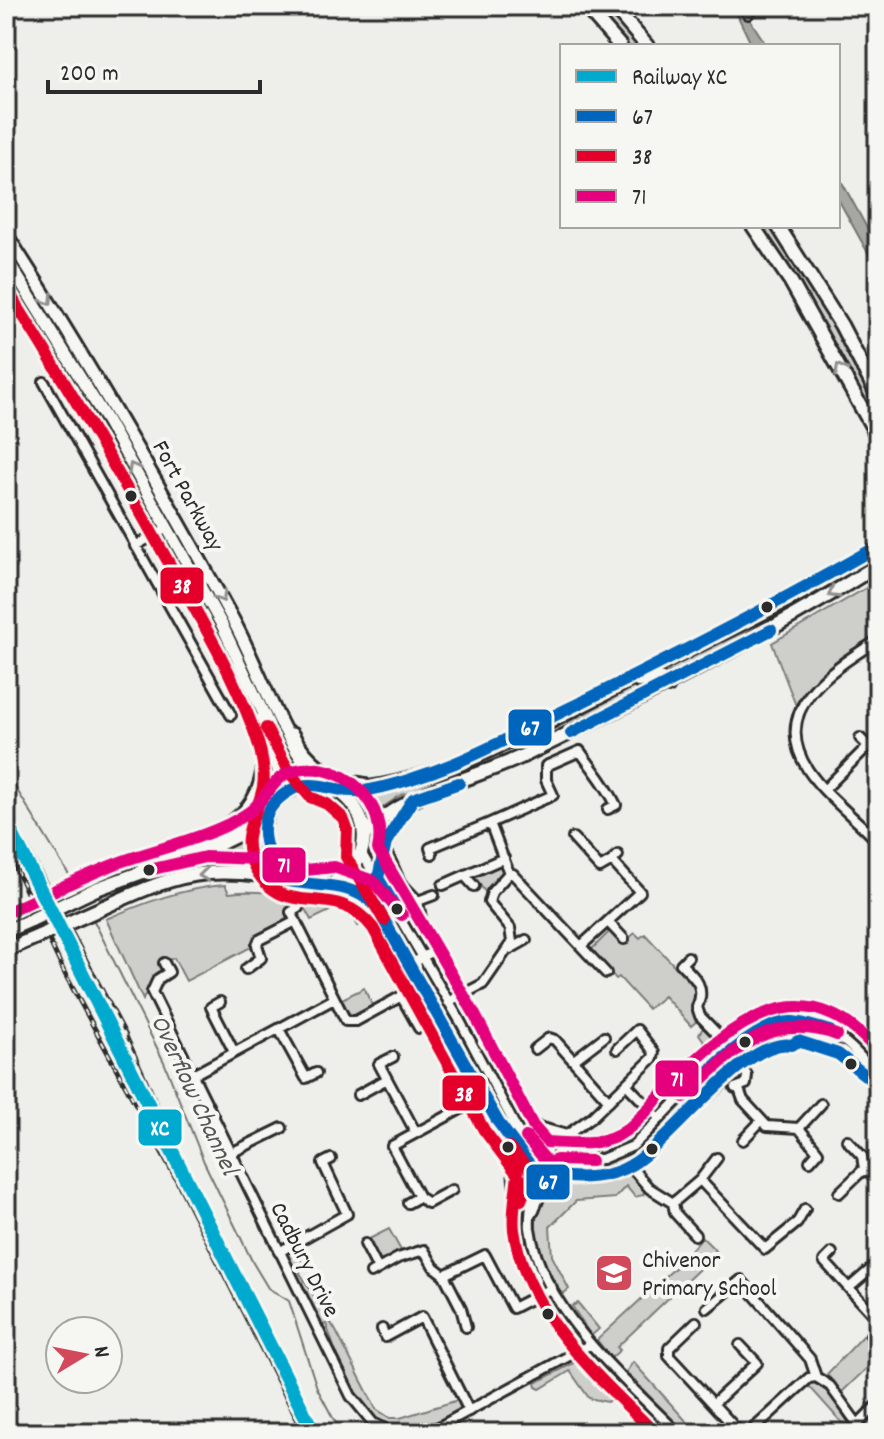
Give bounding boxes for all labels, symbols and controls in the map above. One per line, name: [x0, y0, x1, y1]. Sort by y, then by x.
scale bar: [48, 44, 260, 94]
legend: [560, 44, 840, 228]
text: 200 m: [60, 58, 119, 92]
text: Railway XC: [632, 62, 727, 96]
text: 67: [632, 102, 653, 136]
text: 38: [632, 142, 652, 176]
text: 71: [632, 182, 646, 216]
one-way arrow: [38, 291, 53, 306]
one-way arrow: [834, 363, 849, 377]
street label: Fort Parkway: [142, 435, 231, 559]
one-way arrow: [128, 462, 143, 476]
unlabelled marker: [123, 488, 139, 504]
line badge: 38: [159, 566, 205, 605]
text: 38: [173, 573, 191, 604]
one-way arrow: [827, 584, 842, 599]
one-way arrow: [211, 588, 227, 603]
unlabelled marker: [759, 599, 775, 615]
line badge: 67: [507, 708, 553, 747]
text: 67: [520, 715, 540, 746]
line badge: 71: [261, 846, 307, 884]
text: 71: [277, 852, 291, 883]
unlabelled marker: [141, 862, 157, 878]
one-way arrow: [197, 866, 211, 883]
unlabelled marker: [389, 901, 405, 917]
water label: Overflow Channel: [140, 1009, 247, 1183]
unlabelled marker: [737, 1034, 753, 1050]
unlabelled marker: [843, 1056, 859, 1072]
line badge: 71: [654, 1059, 700, 1098]
text: 71: [670, 1066, 684, 1097]
line badge: 38: [441, 1074, 487, 1112]
text: 38: [455, 1081, 473, 1112]
line badge: XC: [137, 1108, 183, 1147]
text: XC: [151, 1115, 169, 1146]
unlabelled marker: [500, 1139, 516, 1155]
unlabelled marker: [644, 1141, 660, 1157]
line badge: 67: [525, 1163, 571, 1201]
text: 67: [538, 1169, 558, 1200]
street label: Cadbury Drive: [260, 1197, 347, 1324]
place label: Chivenor Primary School: [642, 1245, 777, 1307]
school or university icon: Chivenor Primary School: [593, 1252, 635, 1294]
unlabelled marker: [540, 1306, 556, 1322]
north arrow: [44, 1315, 124, 1395]
text: N: [84, 1344, 116, 1360]

